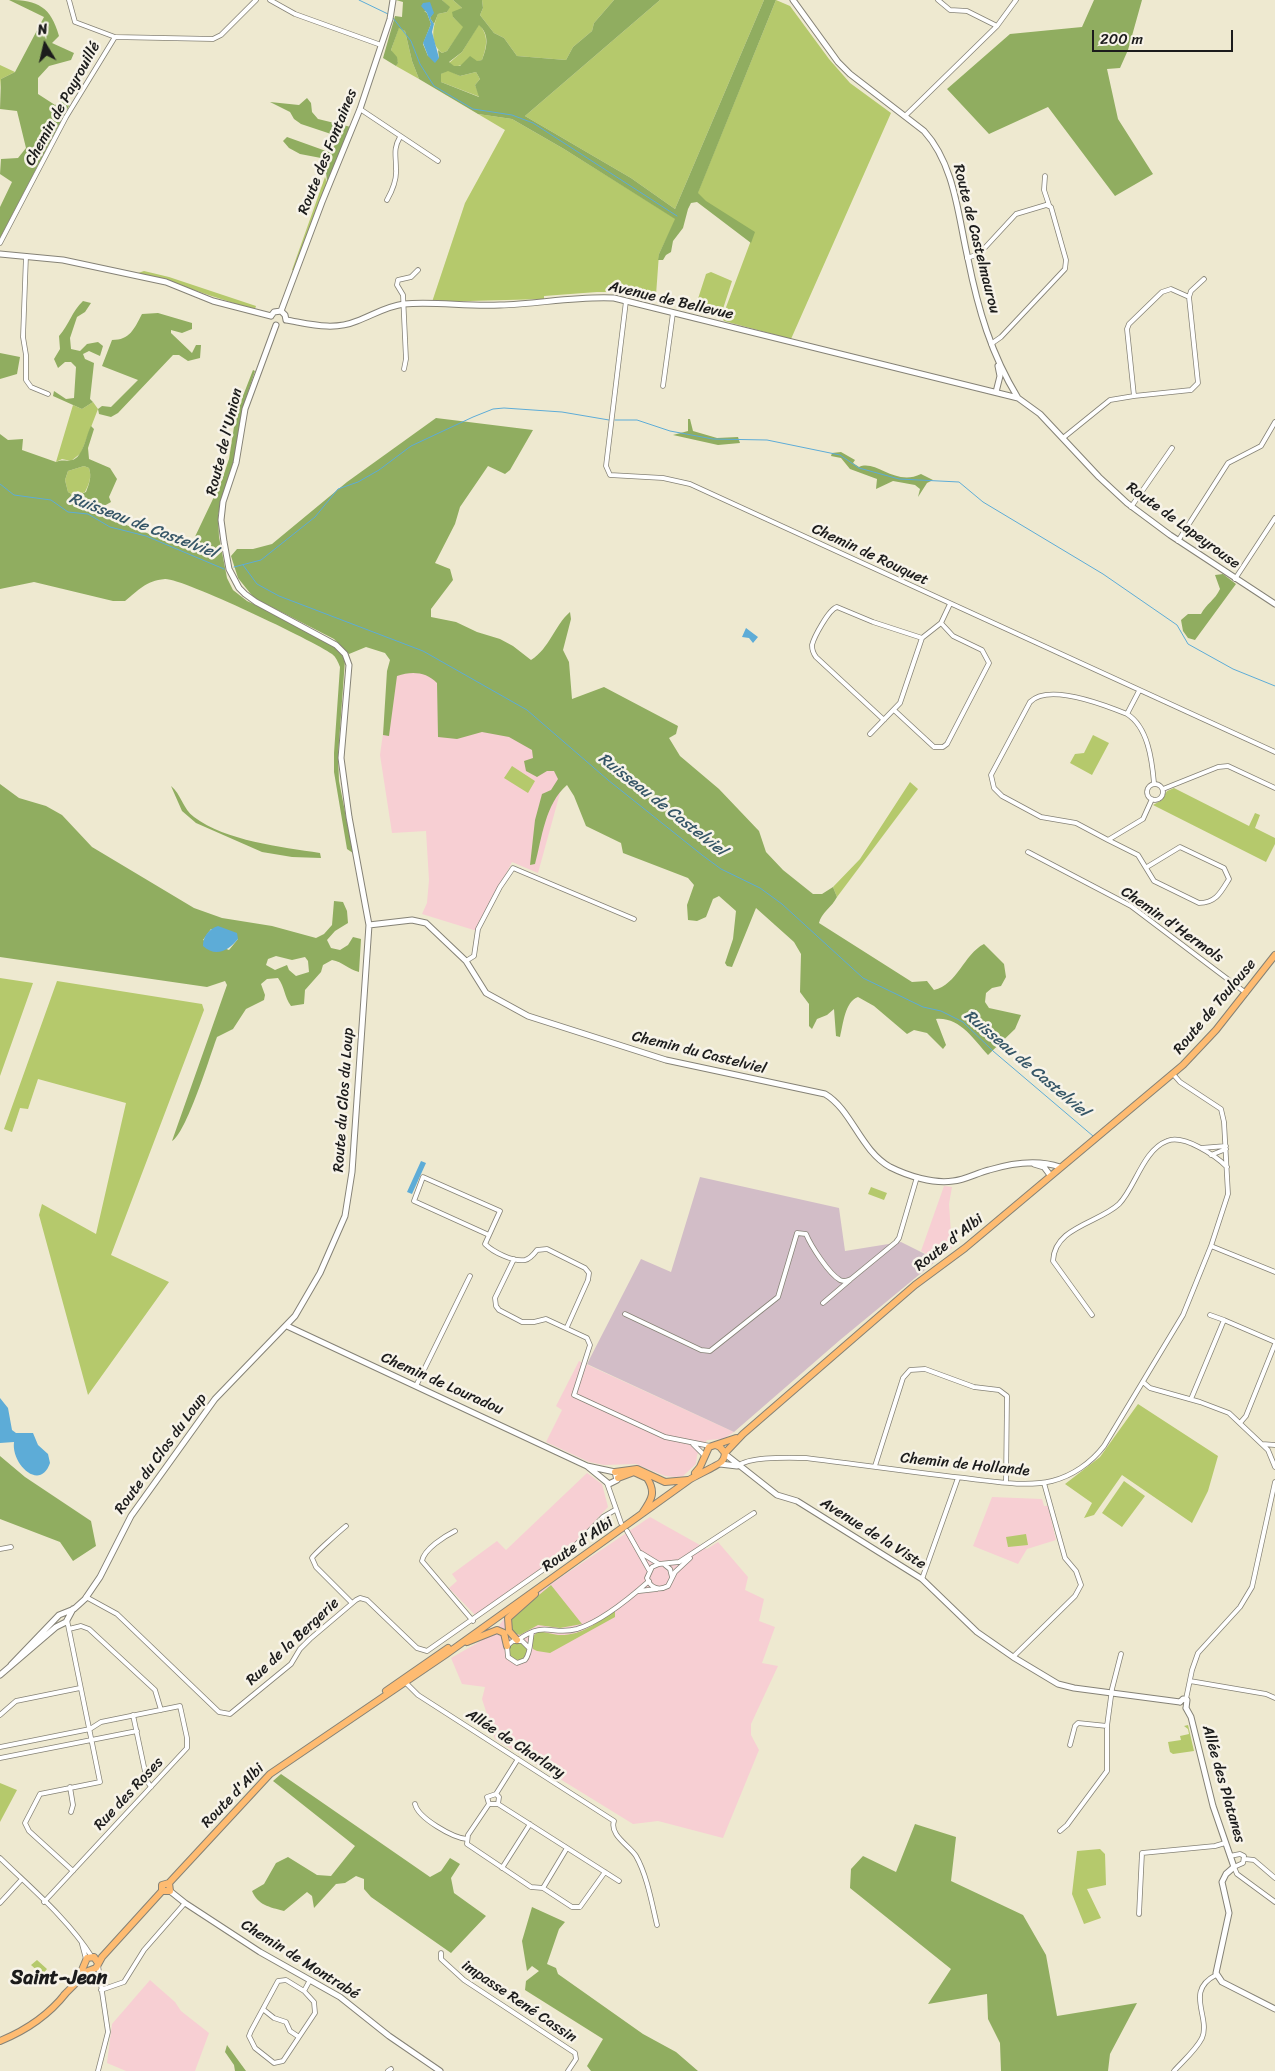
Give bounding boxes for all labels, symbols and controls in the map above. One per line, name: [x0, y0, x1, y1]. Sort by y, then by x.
text: N: [36, 17, 49, 43]
north arrow: [20, 20, 70, 70]
scale bar: [1095, 20, 1236, 52]
text: 200 m: [1100, 26, 1143, 52]
street label: Chemin de Payrouillé: [21, 39, 105, 169]
street label: Route des Fontaines: [295, 87, 361, 217]
street label: Route de Castelmaurou: [949, 163, 1003, 315]
street label: Avenue de Bellevue: [607, 278, 735, 324]
street label: Route de l'Union: [203, 387, 247, 497]
street label: Route de Lapeyrouse: [1123, 479, 1243, 573]
water label: Ruisseau de Castelviel: [67, 489, 219, 563]
street label: Chemin de Rouquet: [809, 520, 931, 590]
water label: Ruisseau de Castelviel: [594, 749, 730, 861]
street label: Chemin d'Hermols: [1117, 883, 1227, 967]
street label: Route de Toulouse: [1170, 956, 1260, 1058]
water label: Ruisseau de Castelviel: [960, 1006, 1092, 1122]
street label: Route du Clos du Loup: [330, 1027, 358, 1173]
street label: Chemin du Castelviel: [630, 1028, 768, 1078]
street label: Route d'Albi: [911, 1211, 987, 1275]
street label: Chemin de Louradou: [378, 1349, 506, 1419]
street label: Route du Clos du Loup: [111, 1390, 211, 1518]
street label: Chemin de Hollande: [900, 1449, 1030, 1481]
street label: Avenue de la Viste: [817, 1494, 929, 1574]
street label: Route d'Albi: [539, 1514, 617, 1576]
street label: Rue de la Bergerie: [243, 1594, 343, 1690]
street label: Allée de Charlary: [462, 1705, 568, 1783]
street label: Allée des Platanes: [1198, 1723, 1248, 1845]
street label: Rue des Roses: [91, 1754, 167, 1834]
street label: Route d'Albi: [198, 1760, 268, 1832]
street label: Chemin de Montrabé: [237, 1916, 363, 2004]
street label: impasse René Cassin: [458, 1957, 580, 2047]
district label: Saint-Jean: [11, 1967, 107, 1991]

